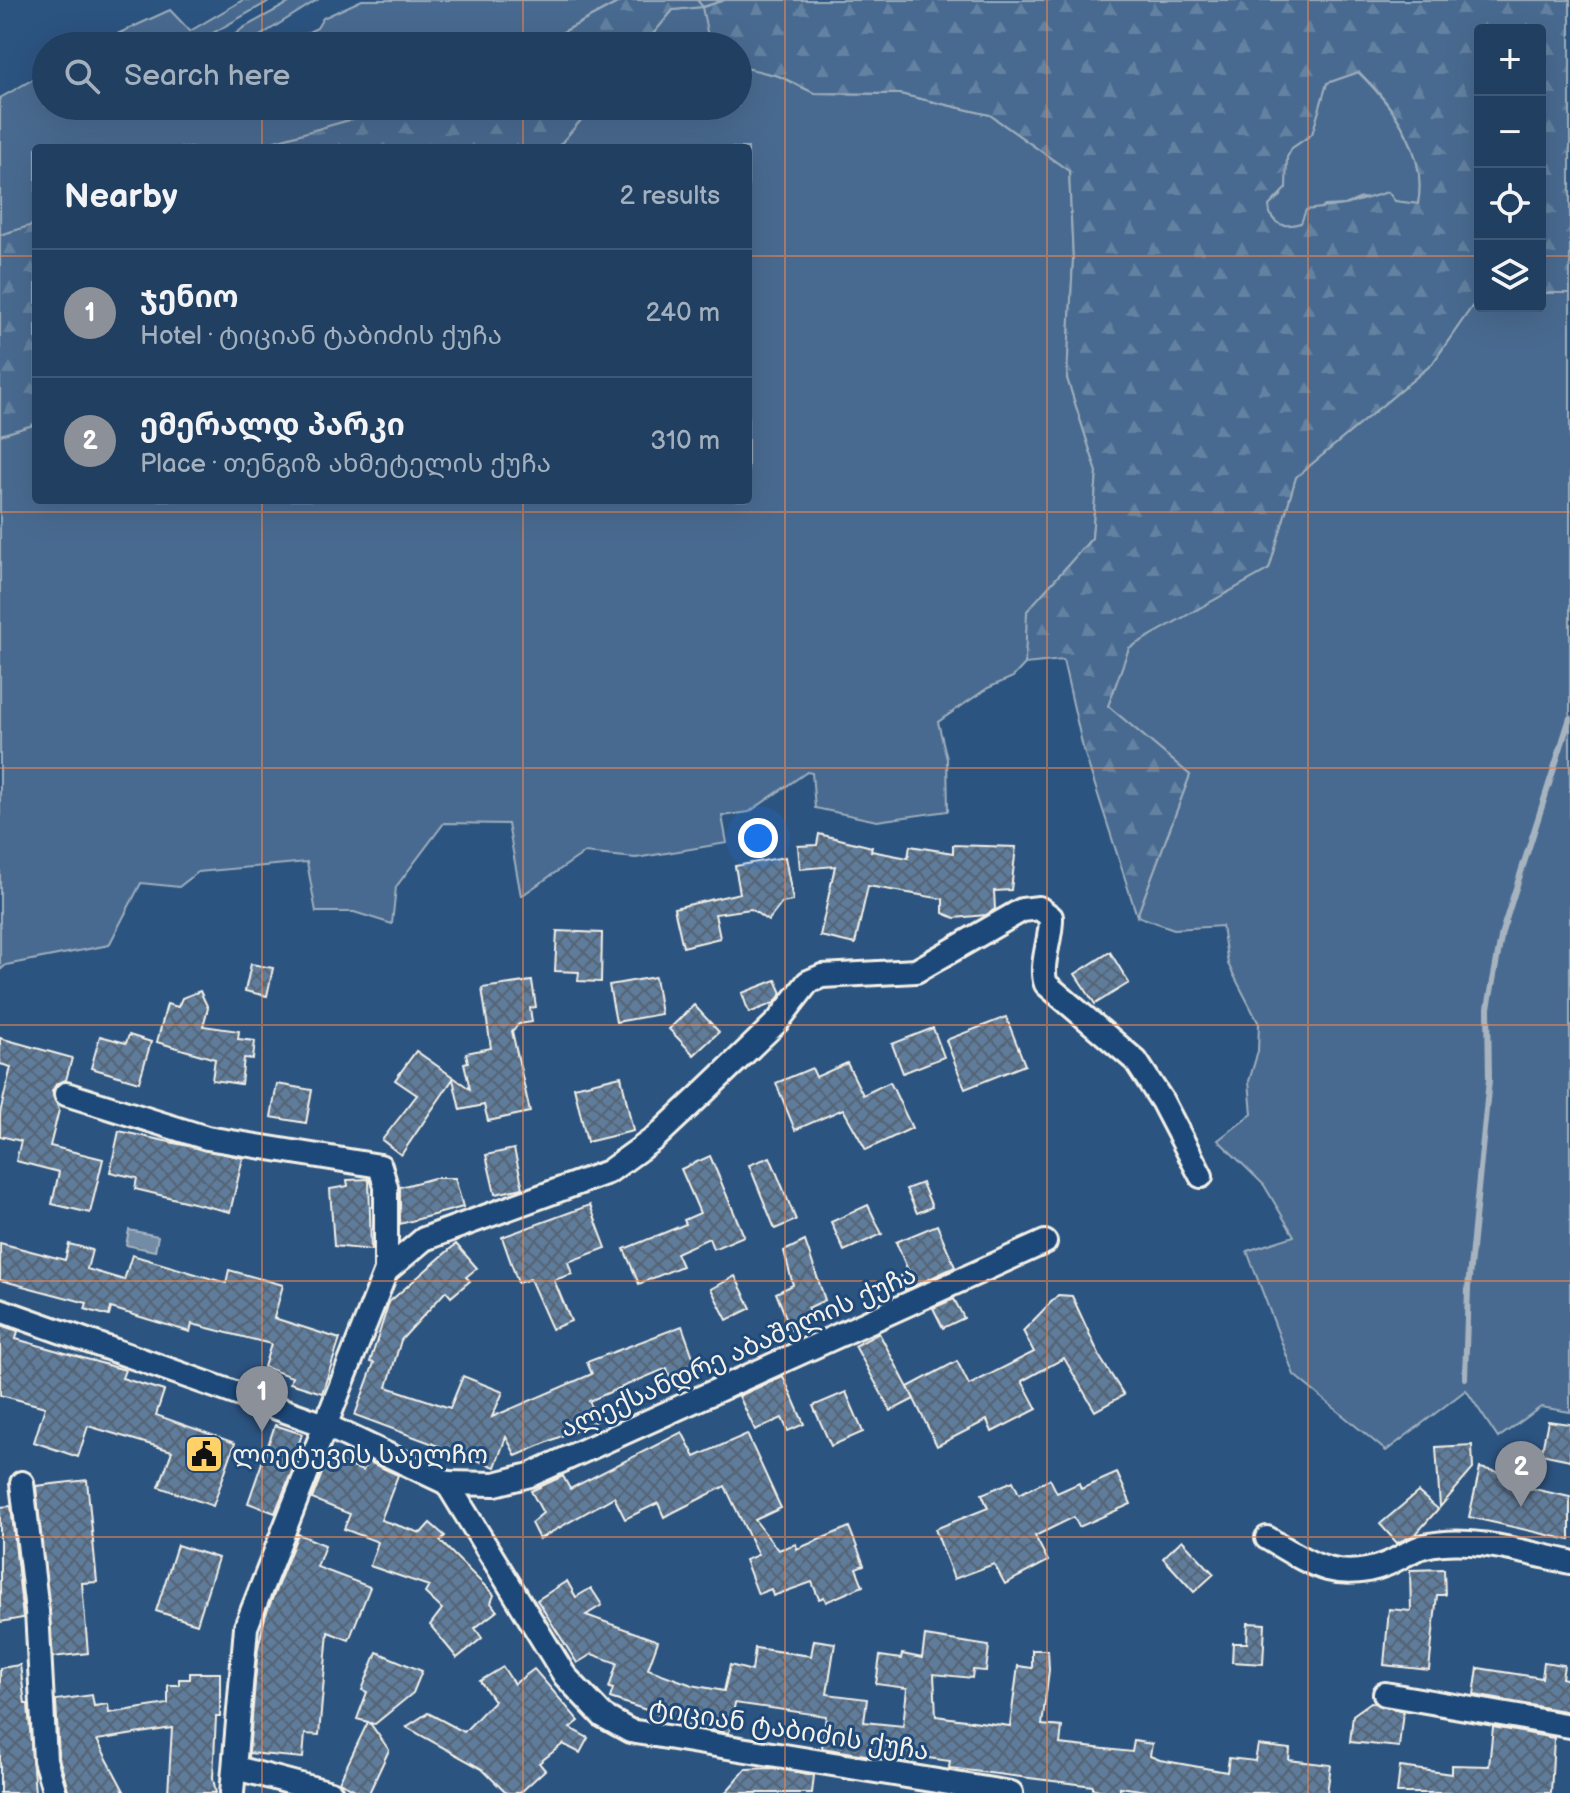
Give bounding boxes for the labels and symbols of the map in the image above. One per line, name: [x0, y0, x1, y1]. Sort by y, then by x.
your location: [738, 818, 778, 858]
street label: ალექსანდრე აბაშელის ქუჩა: [556, 1260, 921, 1445]
pin: 1: [236, 1366, 288, 1432]
public building icon: ლიეტუვის საელჩო: [183, 1433, 225, 1475]
place label: ლიეტუვის საელჩო: [232, 1440, 488, 1471]
pin: 2: [1495, 1441, 1547, 1507]
street label: ტიციან ტაბიძის ქუჩა: [647, 1693, 931, 1768]

